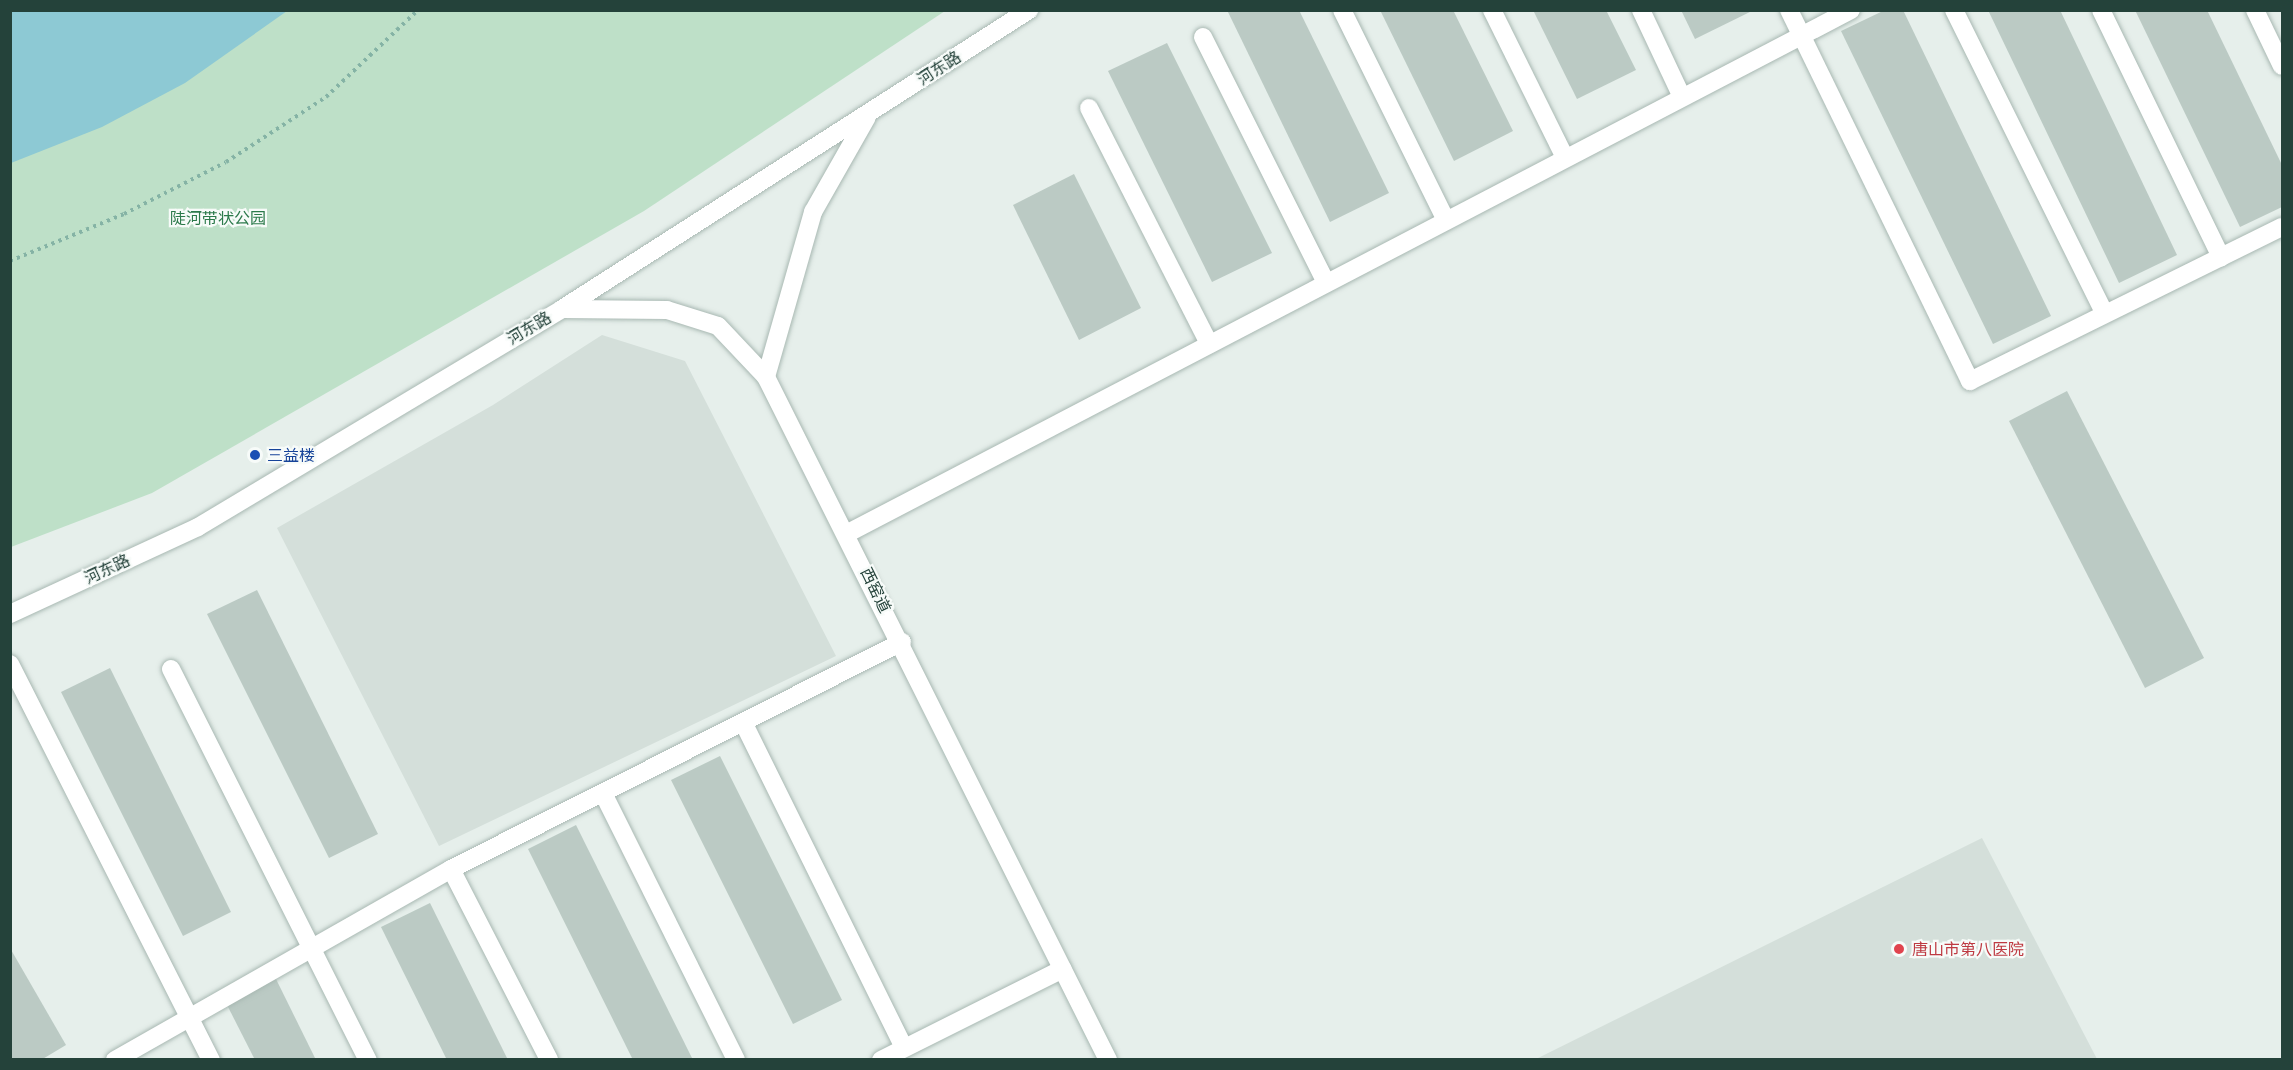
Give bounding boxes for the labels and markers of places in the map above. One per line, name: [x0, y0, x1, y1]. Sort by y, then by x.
place label: 三益楼: [267, 445, 315, 465]
marker: 三益楼: [248, 448, 262, 462]
place label: 唐山市第八医院: [1912, 939, 2024, 959]
marker: 唐山市第八医院: [1890, 940, 1908, 958]

